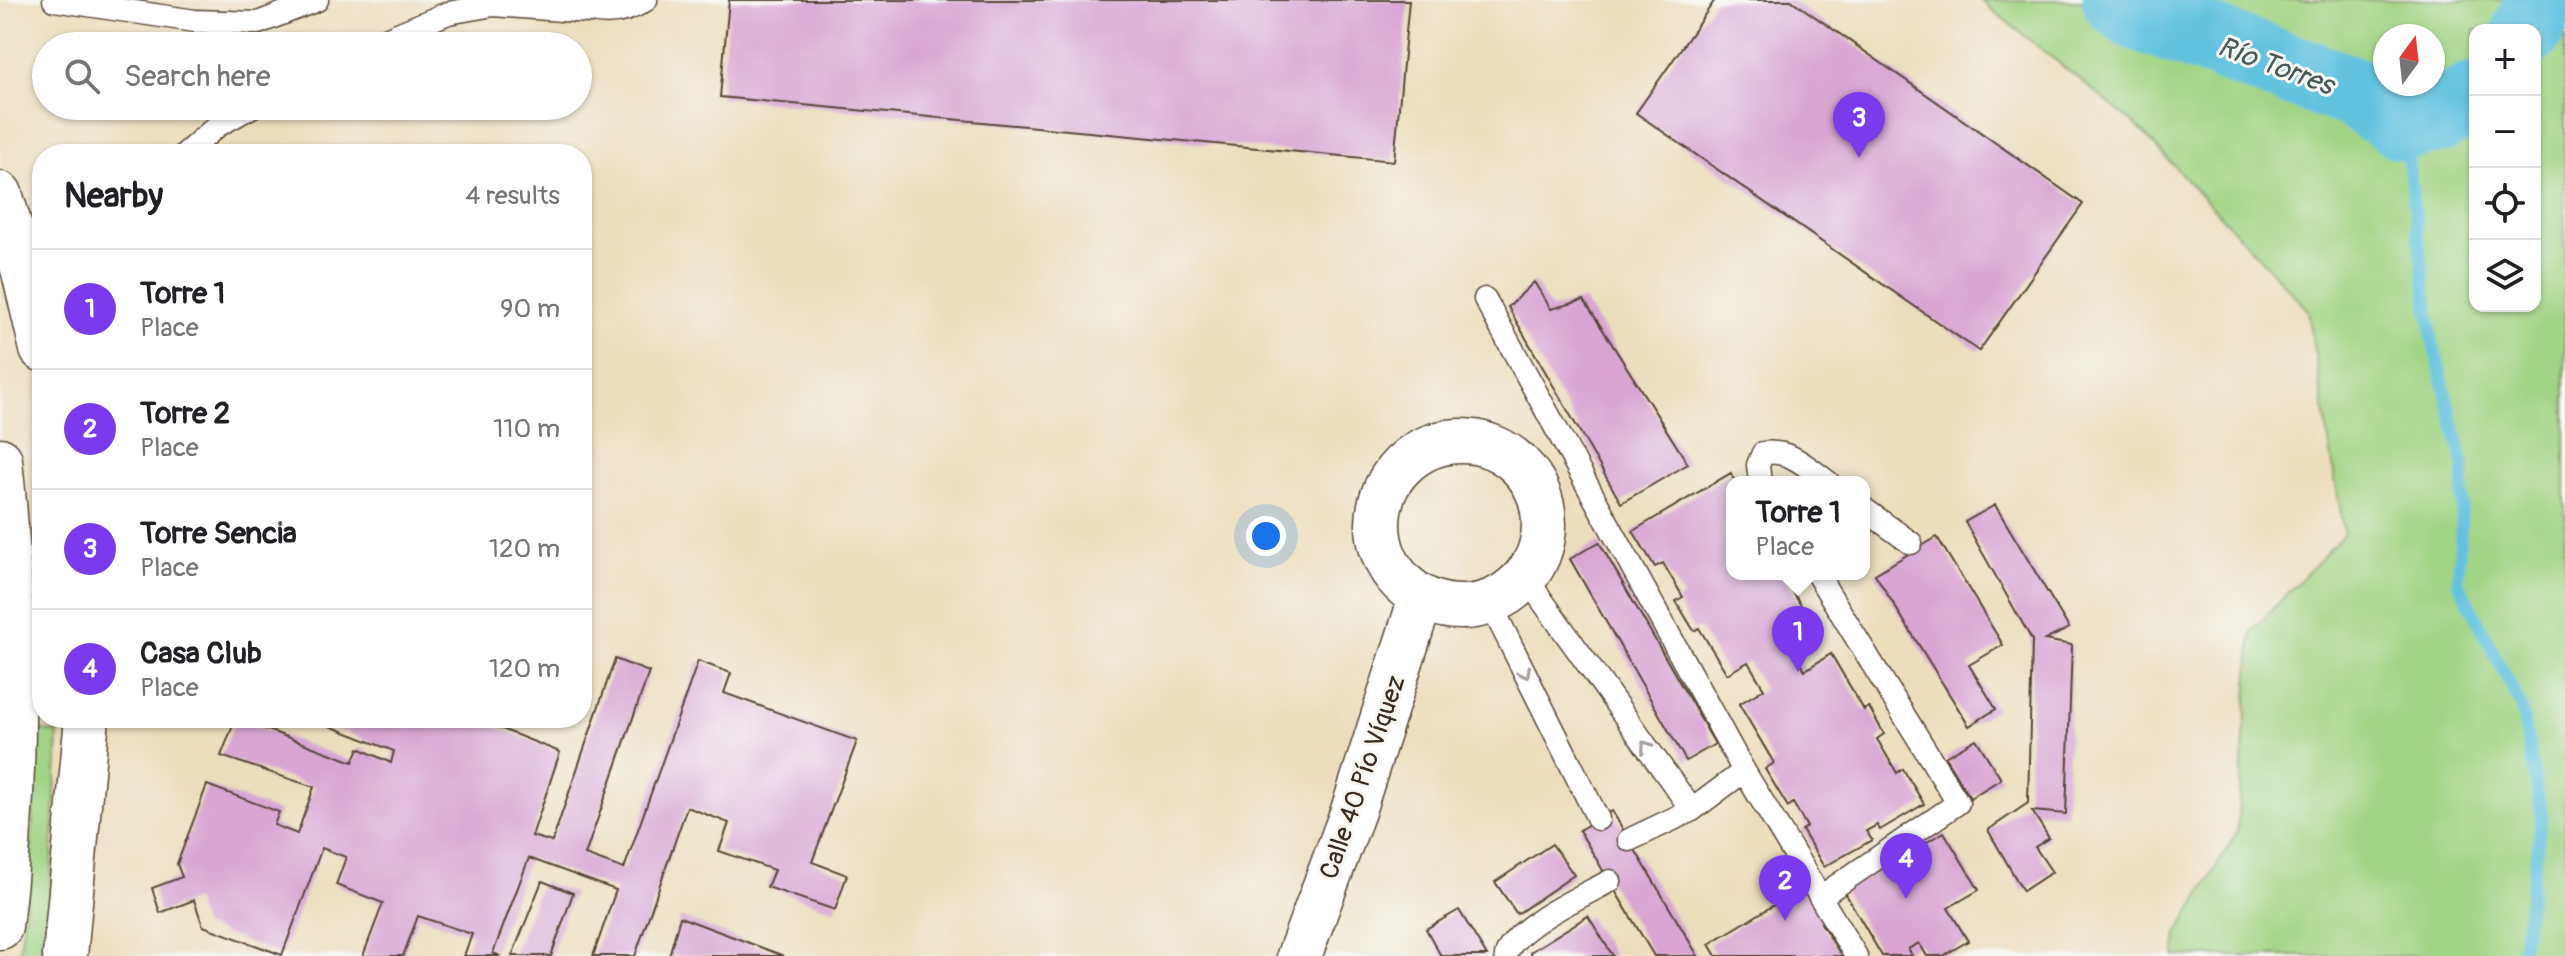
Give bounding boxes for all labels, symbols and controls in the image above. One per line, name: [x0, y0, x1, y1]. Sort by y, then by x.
north arrow: [2373, 24, 2445, 96]
map controls: [2469, 24, 2541, 312]
button: +: [2469, 24, 2541, 96]
water label: Río Torres: [2213, 29, 2341, 105]
search box: [32, 32, 592, 120]
icon: search: [60, 54, 104, 98]
text: Search here: [124, 58, 271, 95]
pin: 3: [1833, 92, 1885, 158]
button: −: [2469, 96, 2541, 168]
button: locate: [2469, 168, 2541, 240]
text: Nearby: [64, 175, 163, 218]
text: 4 results: [465, 180, 560, 212]
button: layers: [2469, 240, 2541, 312]
text: Torre 1: [140, 275, 225, 312]
text: 1: [85, 293, 95, 325]
text: 90 m: [500, 293, 560, 325]
text: Place: [140, 312, 199, 344]
text: Torre 2: [140, 395, 230, 432]
text: 2: [83, 413, 97, 445]
text: 110 m: [493, 413, 560, 445]
text: Place: [140, 432, 199, 464]
popup: [1726, 476, 1870, 580]
text: Torre 1: [1755, 494, 1841, 531]
text: Torre Sencia: [140, 515, 297, 552]
your location: [1246, 516, 1286, 556]
text: Place: [1755, 531, 1814, 563]
text: 3: [83, 533, 97, 565]
text: 120 m: [489, 533, 560, 565]
text: Place: [140, 552, 199, 584]
pin: 1: [1772, 606, 1824, 672]
text: Casa Club: [140, 635, 262, 672]
text: 4: [82, 653, 98, 685]
text: 120 m: [489, 653, 560, 685]
one-way arrow: [1515, 664, 1531, 679]
street label: Calle 40 Pío Víquez: [1313, 671, 1413, 883]
text: Place: [140, 672, 199, 704]
one-way arrow: [1642, 741, 1656, 755]
pin: 4: [1880, 833, 1932, 899]
pin: 2: [1759, 855, 1811, 921]

